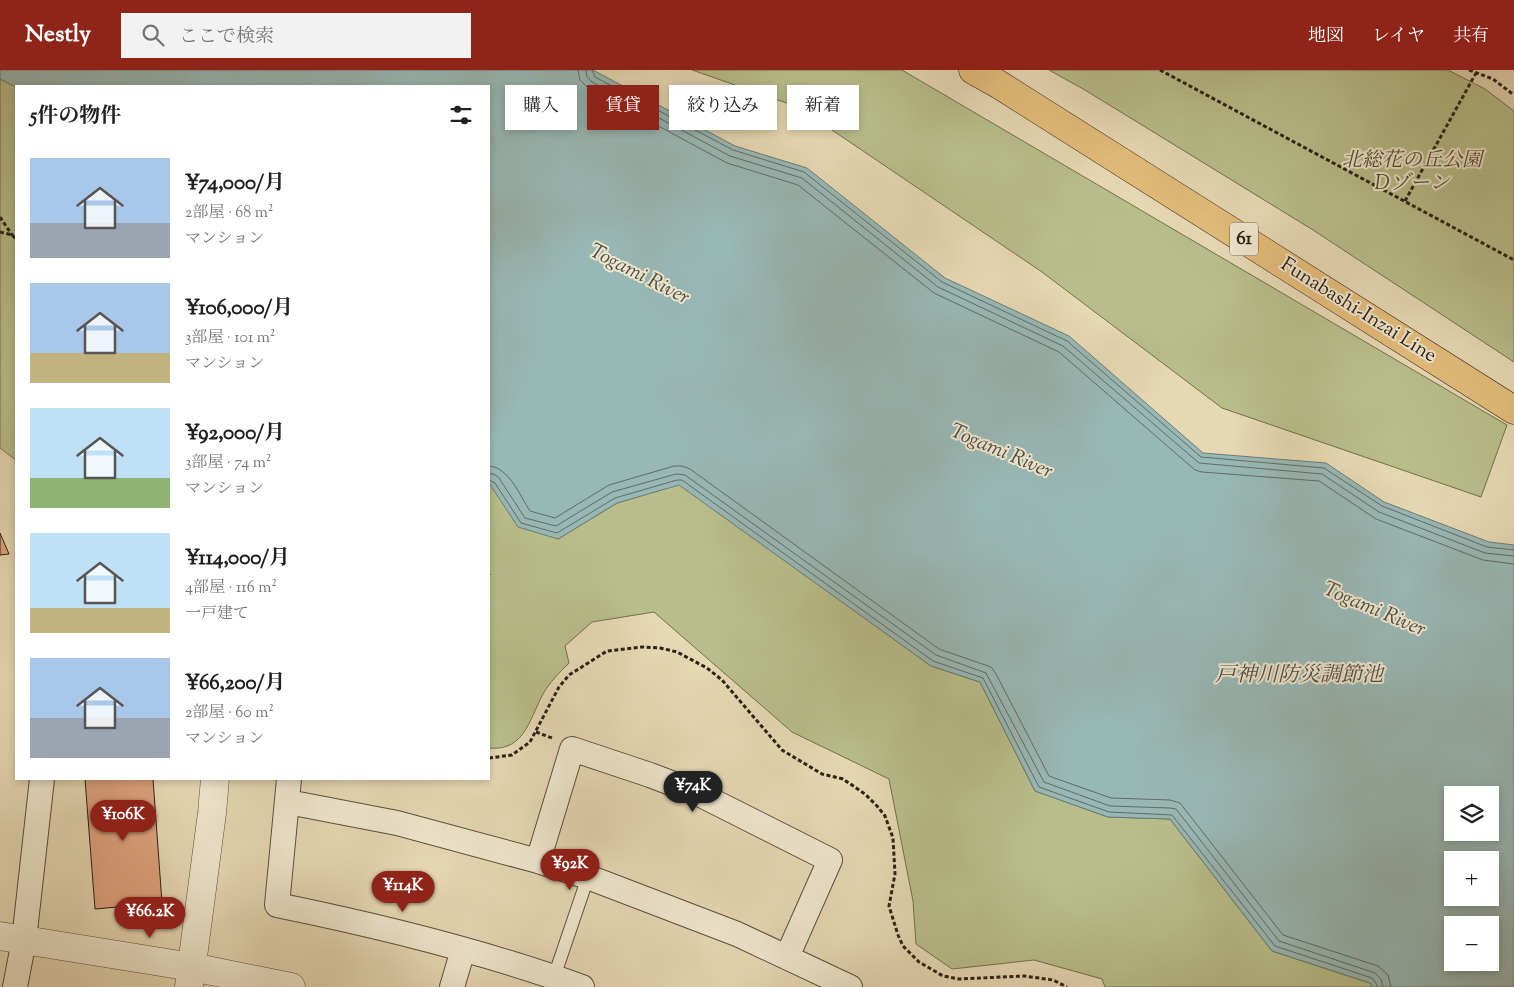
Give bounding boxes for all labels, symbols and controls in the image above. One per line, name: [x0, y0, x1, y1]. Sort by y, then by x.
search box: [121, 13, 471, 58]
text: Nestly: [25, 18, 91, 52]
icon: search: [139, 21, 167, 49]
text: ここで検索: [179, 24, 274, 51]
text: 地図: [1308, 24, 1344, 50]
text: レイヤ: [1372, 24, 1425, 50]
text: 共有: [1453, 24, 1489, 50]
chip: 購入: [505, 85, 577, 130]
chip: 賃貸: [587, 85, 659, 130]
chip: 絞り込み: [669, 85, 777, 130]
chip: 新着: [787, 85, 859, 130]
icon: filters: [447, 101, 475, 129]
text: 5件の物件: [30, 102, 121, 132]
park label: 北総花の丘公園 Dゾーン: [1342, 147, 1485, 199]
text: ¥74,000/月: [185, 169, 285, 199]
icon: home: [70, 178, 130, 238]
text: 2部屋 · 68 m²: [185, 202, 273, 225]
road number: 61: [1230, 222, 1258, 255]
text: マンション: [185, 228, 264, 251]
water label: Togami River: [584, 237, 695, 313]
street label: Funabashi-Inzai Line: [1274, 251, 1442, 371]
text: ¥106,000/月: [185, 294, 293, 324]
icon: home: [70, 303, 130, 363]
text: 3部屋 · 101 m²: [185, 327, 275, 350]
text: マンション: [185, 353, 264, 376]
water label: Togami River: [945, 417, 1058, 487]
text: ¥92,000/月: [185, 419, 285, 449]
icon: home: [70, 428, 130, 488]
text: 3部屋 · 74 m²: [185, 452, 271, 475]
text: マンション: [185, 478, 264, 501]
text: ¥114,000/月: [185, 544, 290, 574]
icon: home: [70, 553, 130, 613]
water label: Togami River: [1318, 575, 1431, 645]
text: 4部屋 · 116 m²: [185, 577, 277, 600]
text: 一戸建て: [185, 603, 249, 626]
water label: 戸神川防災調節池: [1215, 661, 1385, 691]
text: ¥66,200/月: [185, 669, 285, 699]
icon: home: [70, 678, 130, 738]
text: 2部屋 · 60 m²: [185, 702, 274, 725]
text: マンション: [185, 728, 264, 751]
pin: ¥74K: [663, 770, 723, 813]
text: ¥74K: [675, 775, 711, 798]
map controls: [1444, 786, 1499, 971]
button: layers: [1444, 786, 1499, 841]
pin: ¥106K: [88, 800, 158, 842]
text: ¥106K: [101, 804, 145, 827]
pin: ¥92K: [540, 848, 600, 891]
button: +: [1444, 851, 1499, 906]
text: ¥92K: [552, 853, 589, 876]
pin: ¥114K: [368, 870, 438, 913]
text: ¥114K: [383, 875, 423, 898]
pin: ¥66.2K: [109, 896, 191, 939]
text: ¥66.2K: [125, 901, 175, 924]
button: −: [1444, 916, 1499, 971]

